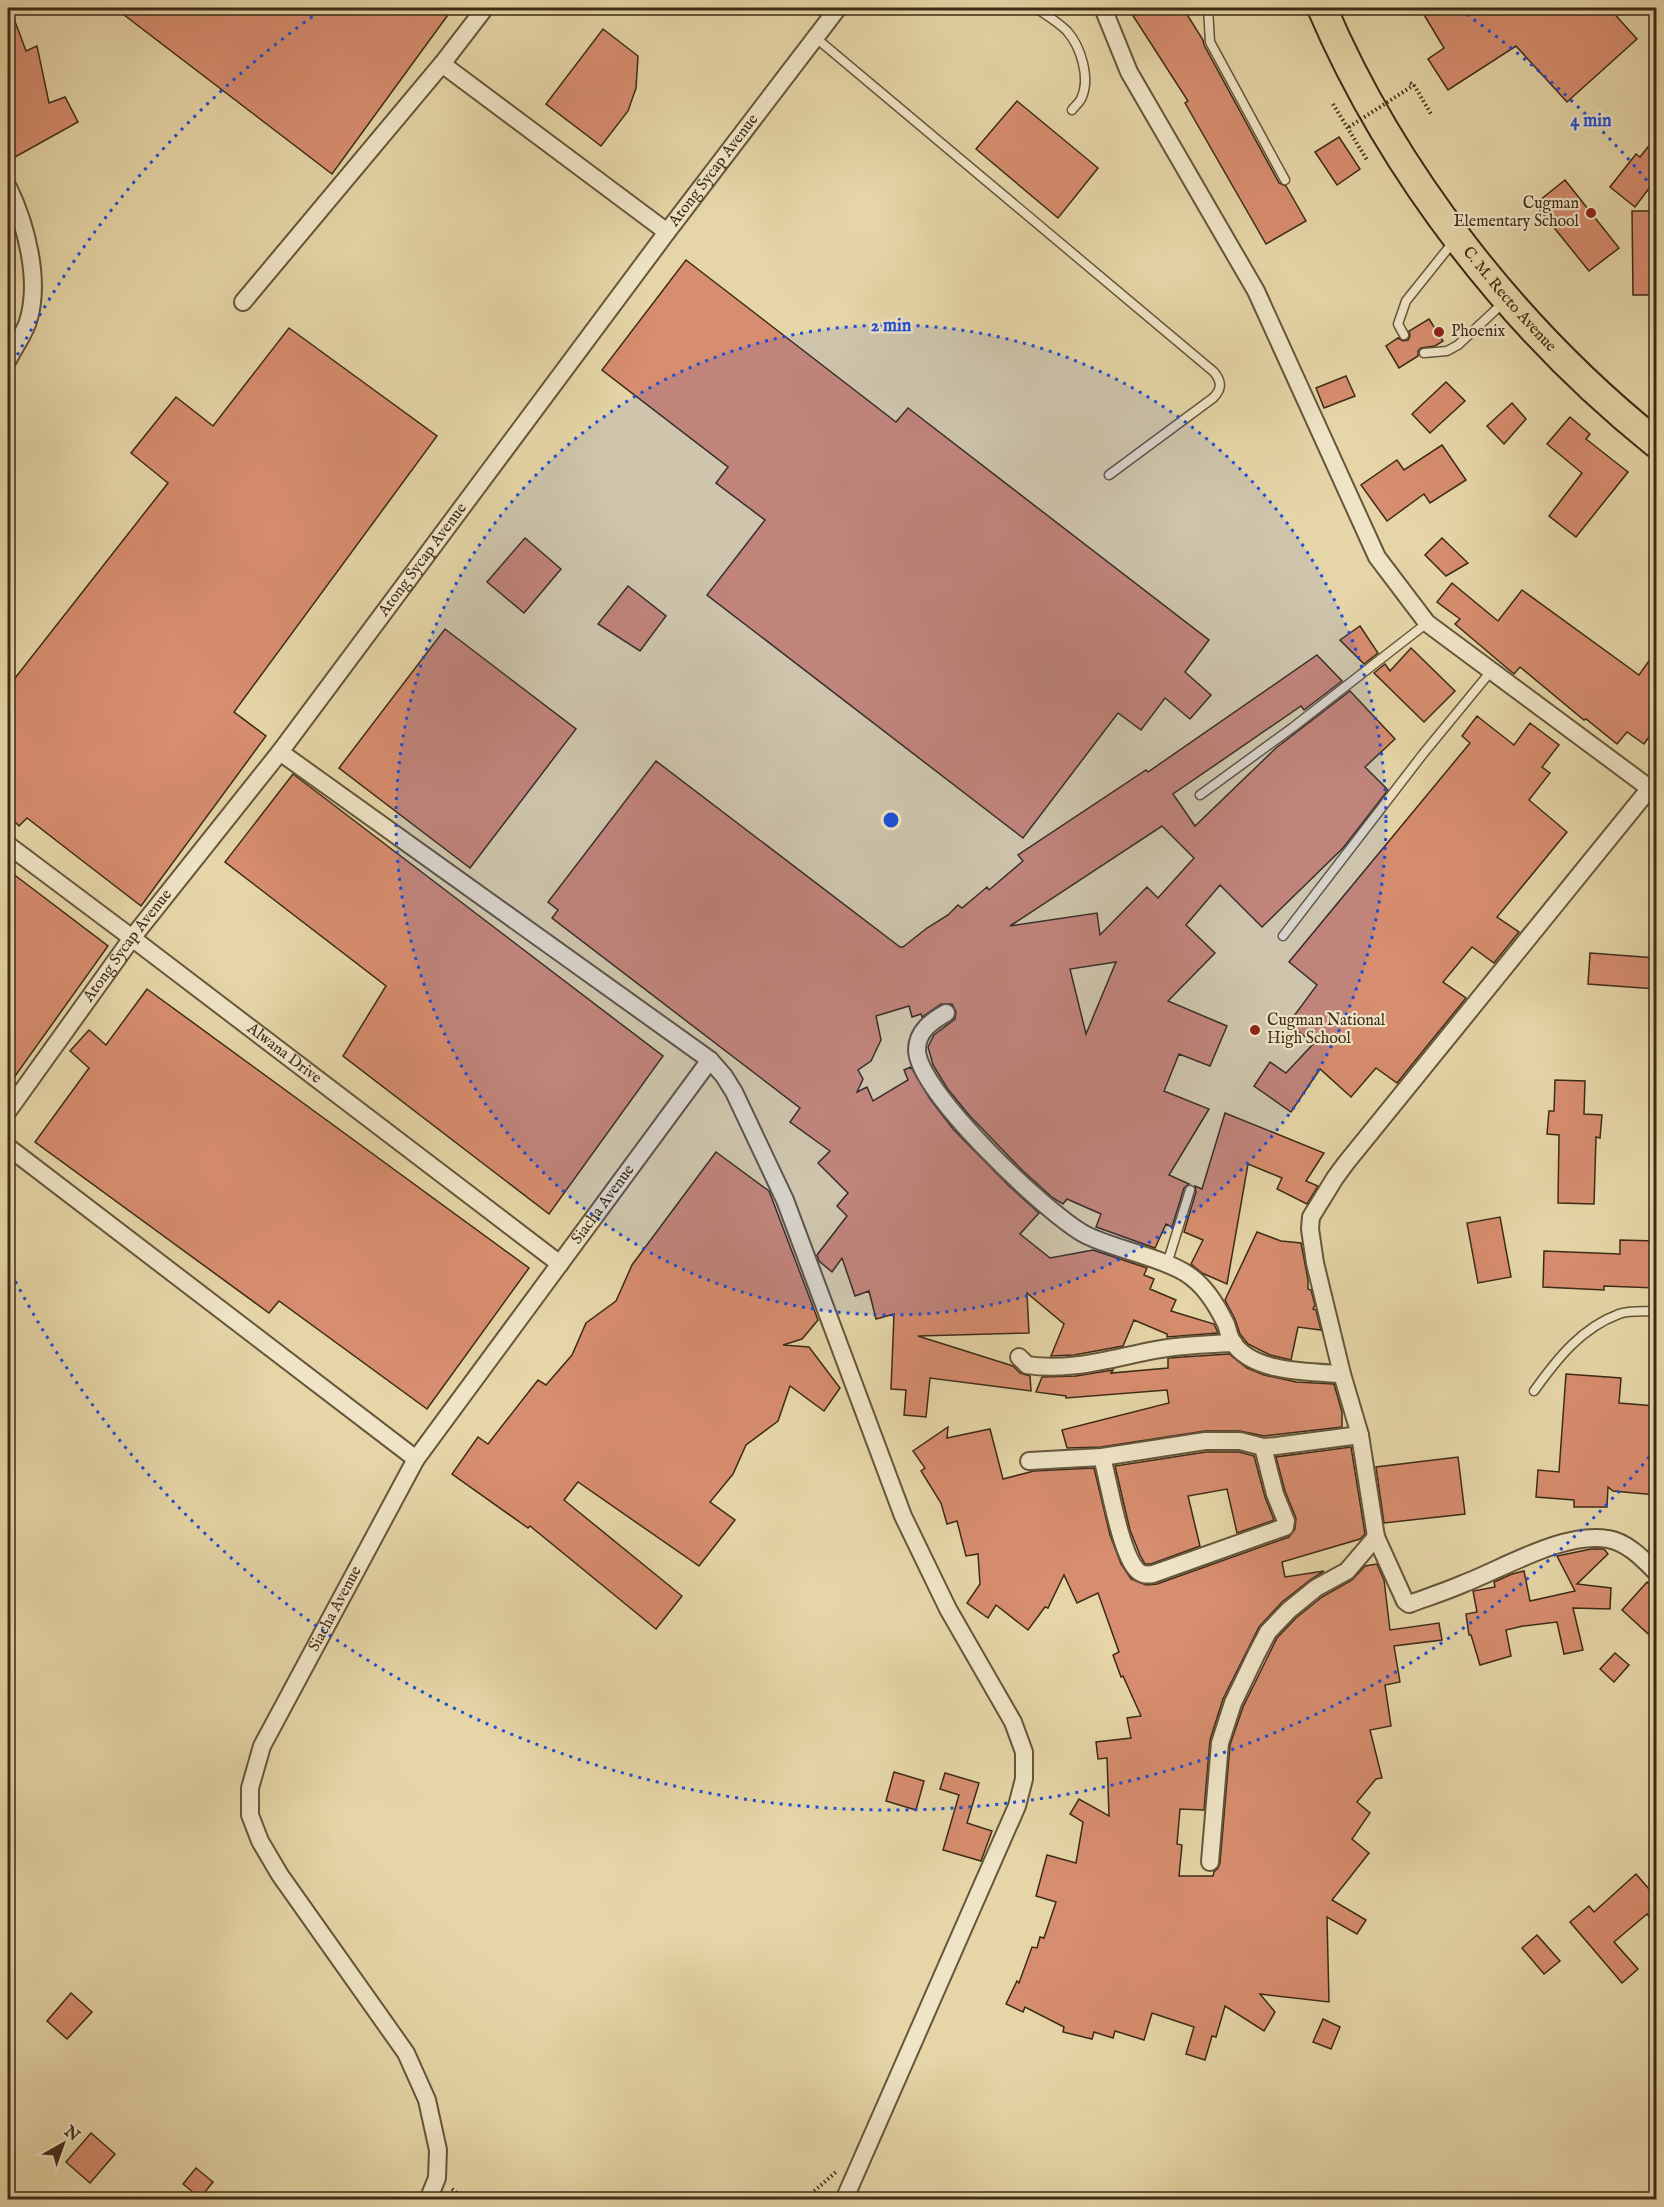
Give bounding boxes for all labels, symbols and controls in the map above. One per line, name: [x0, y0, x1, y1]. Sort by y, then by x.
street label: Atong Sycap Avenue: [664, 110, 763, 232]
text: 4 min: [1570, 110, 1612, 133]
place label: Cugman Elementary School: [1453, 194, 1580, 232]
marker: Cugman Elementary School: [1584, 206, 1598, 220]
street label: C. M. Recto Avenue: [1458, 243, 1560, 356]
text: 2 min: [871, 315, 912, 338]
place label: Phoenix: [1451, 322, 1505, 342]
marker: Phoenix: [1432, 325, 1446, 339]
street label: Atong Sycap Avenue: [374, 499, 472, 621]
centre of rings: [881, 810, 901, 830]
street label: Atong Sycap Avenue: [78, 885, 177, 1007]
place label: Cugman National High School: [1267, 1011, 1386, 1049]
street label: Alwana Drive: [242, 1018, 325, 1089]
marker: Cugman National High School: [1248, 1023, 1262, 1037]
street label: Siacha Avenue: [567, 1161, 639, 1249]
street label: Siacha Avenue: [304, 1563, 367, 1655]
north arrow: [33, 2114, 93, 2174]
text: N: [59, 2121, 83, 2146]

